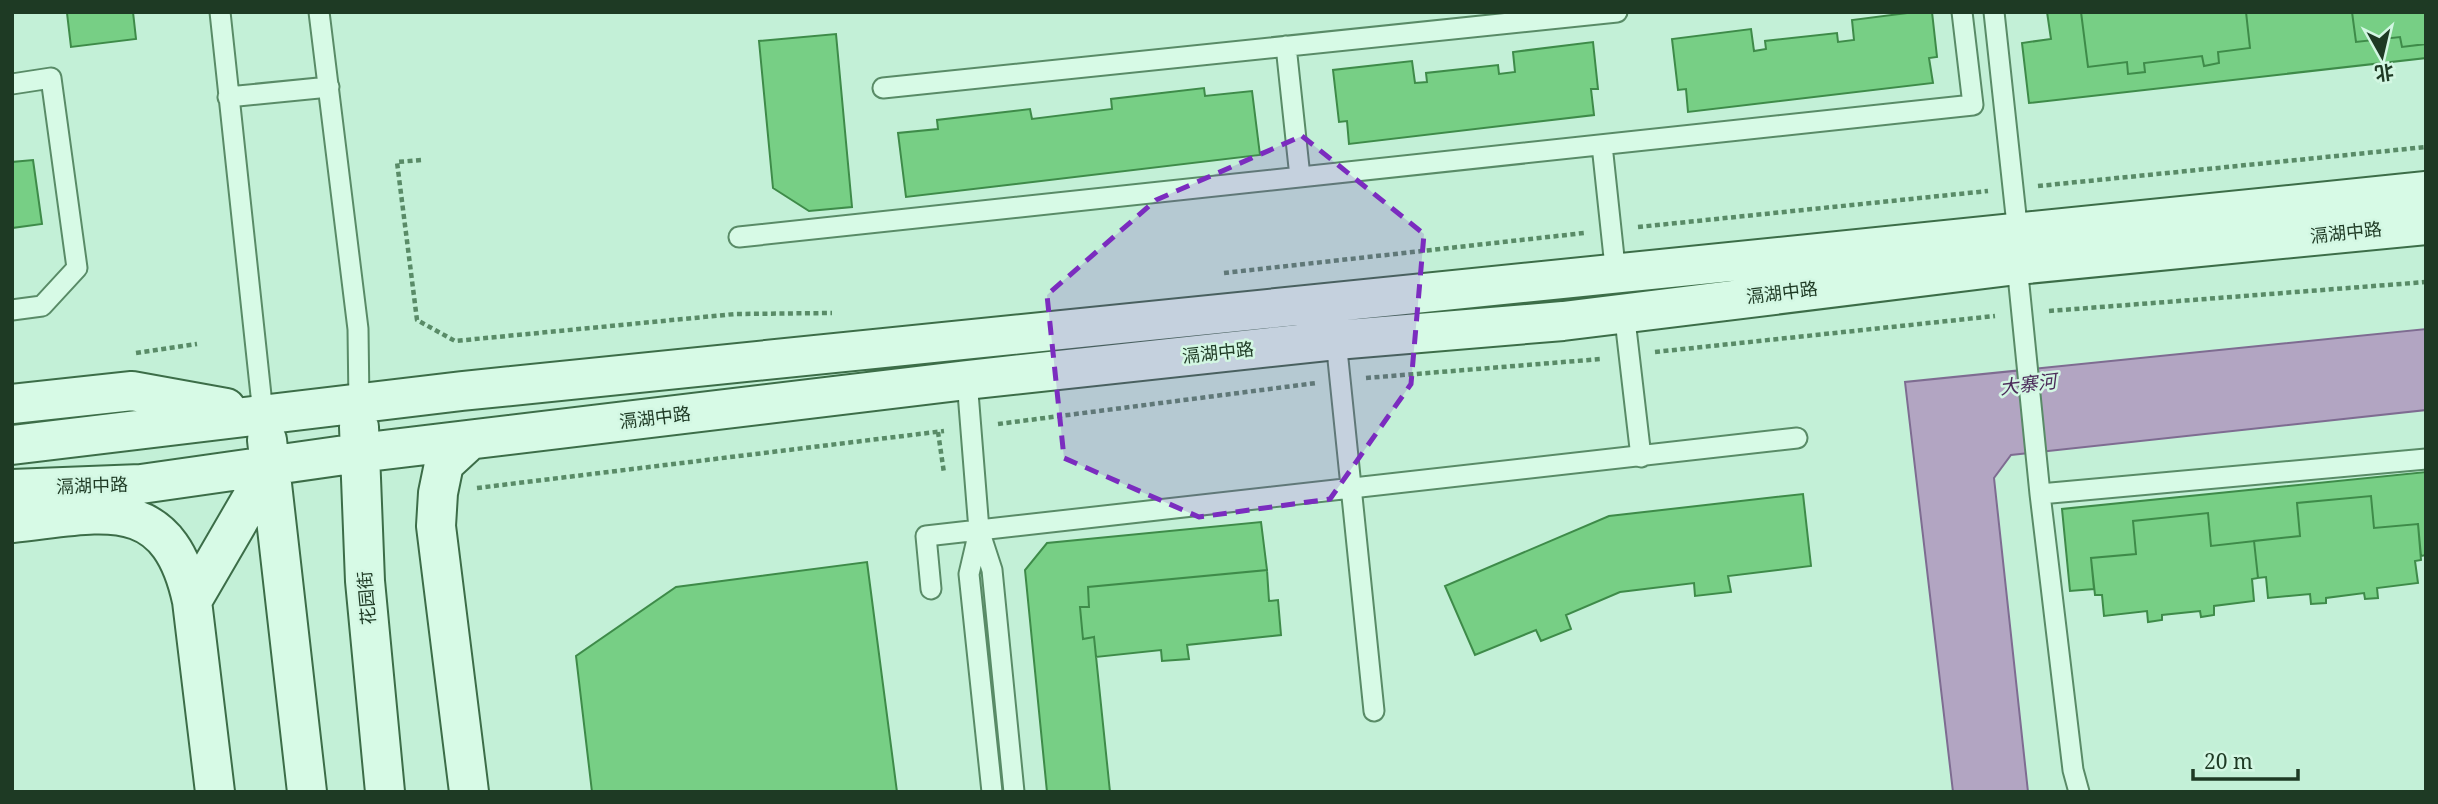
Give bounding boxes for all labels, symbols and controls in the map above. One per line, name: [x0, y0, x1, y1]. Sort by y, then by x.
north arrow: [2347, 21, 2417, 91]
text: 北: [2373, 59, 2396, 87]
street label: 滆湖中路: [2309, 216, 2383, 248]
street label: 滆湖中路: [1745, 276, 1819, 308]
street label: 滆湖中路: [1181, 336, 1255, 368]
water label: 大寨河: [1998, 367, 2062, 400]
street label: 滆湖中路: [618, 401, 692, 433]
street label: 滆湖中路: [56, 472, 128, 498]
street label: 花园街: [352, 570, 380, 626]
scale bar: [2193, 738, 2298, 782]
text: 20 m: [2204, 747, 2253, 775]

